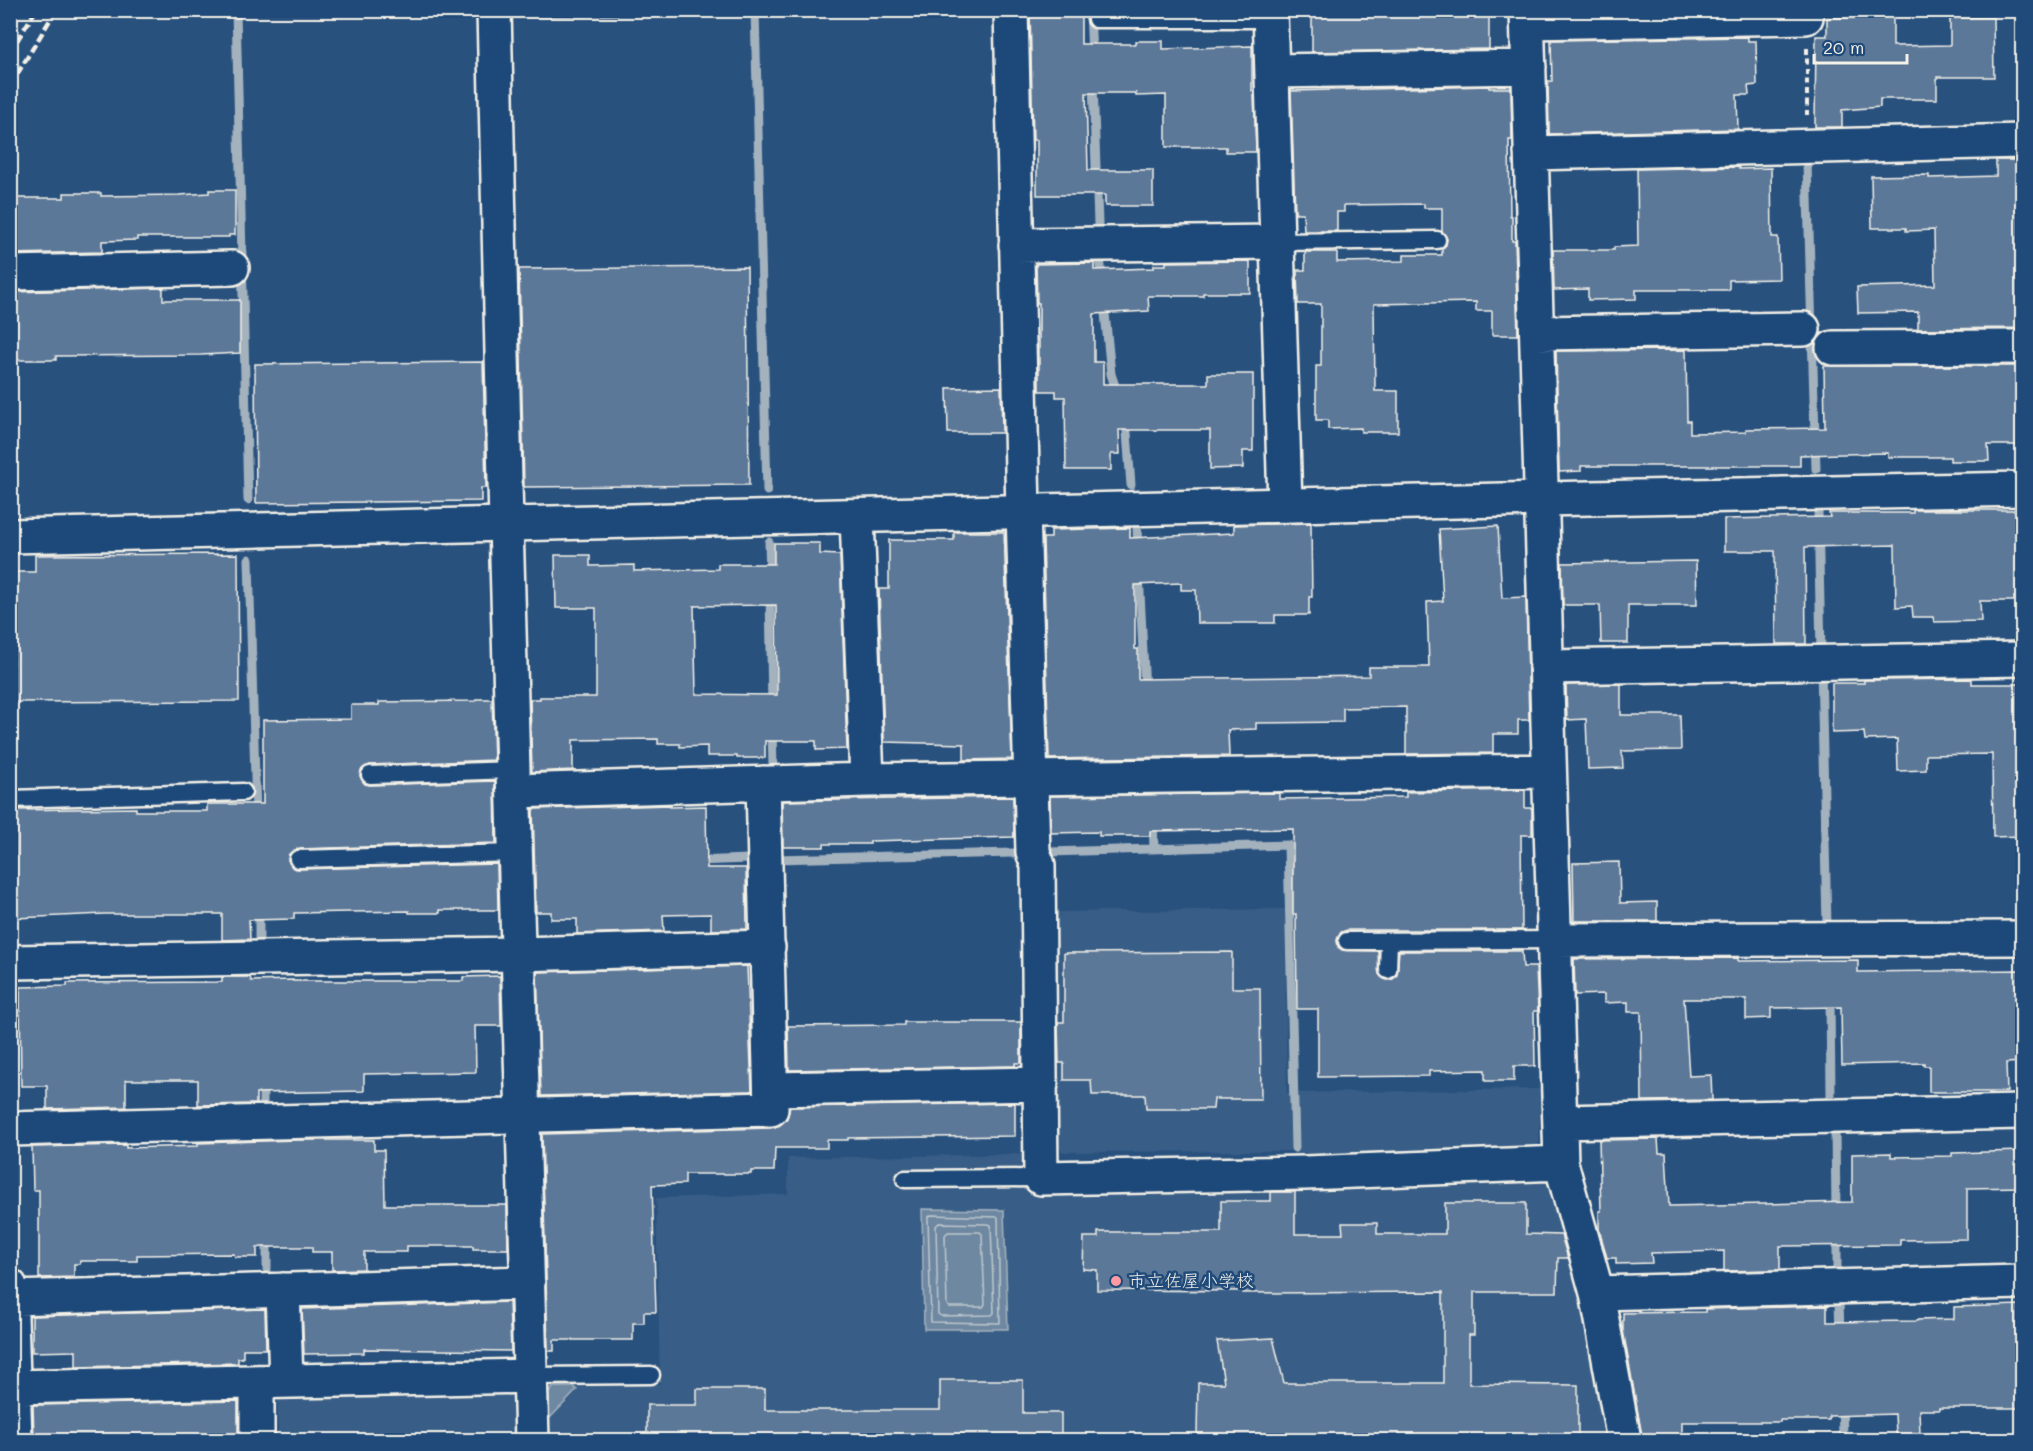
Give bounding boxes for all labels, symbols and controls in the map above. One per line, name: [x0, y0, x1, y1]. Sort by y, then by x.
scale bar: [1814, 27, 1907, 65]
text: 20 m: [1823, 35, 1864, 59]
place label: 市立佐屋小学校: [1128, 1268, 1254, 1292]
marker: 市立佐屋小学校: [1109, 1274, 1123, 1288]

